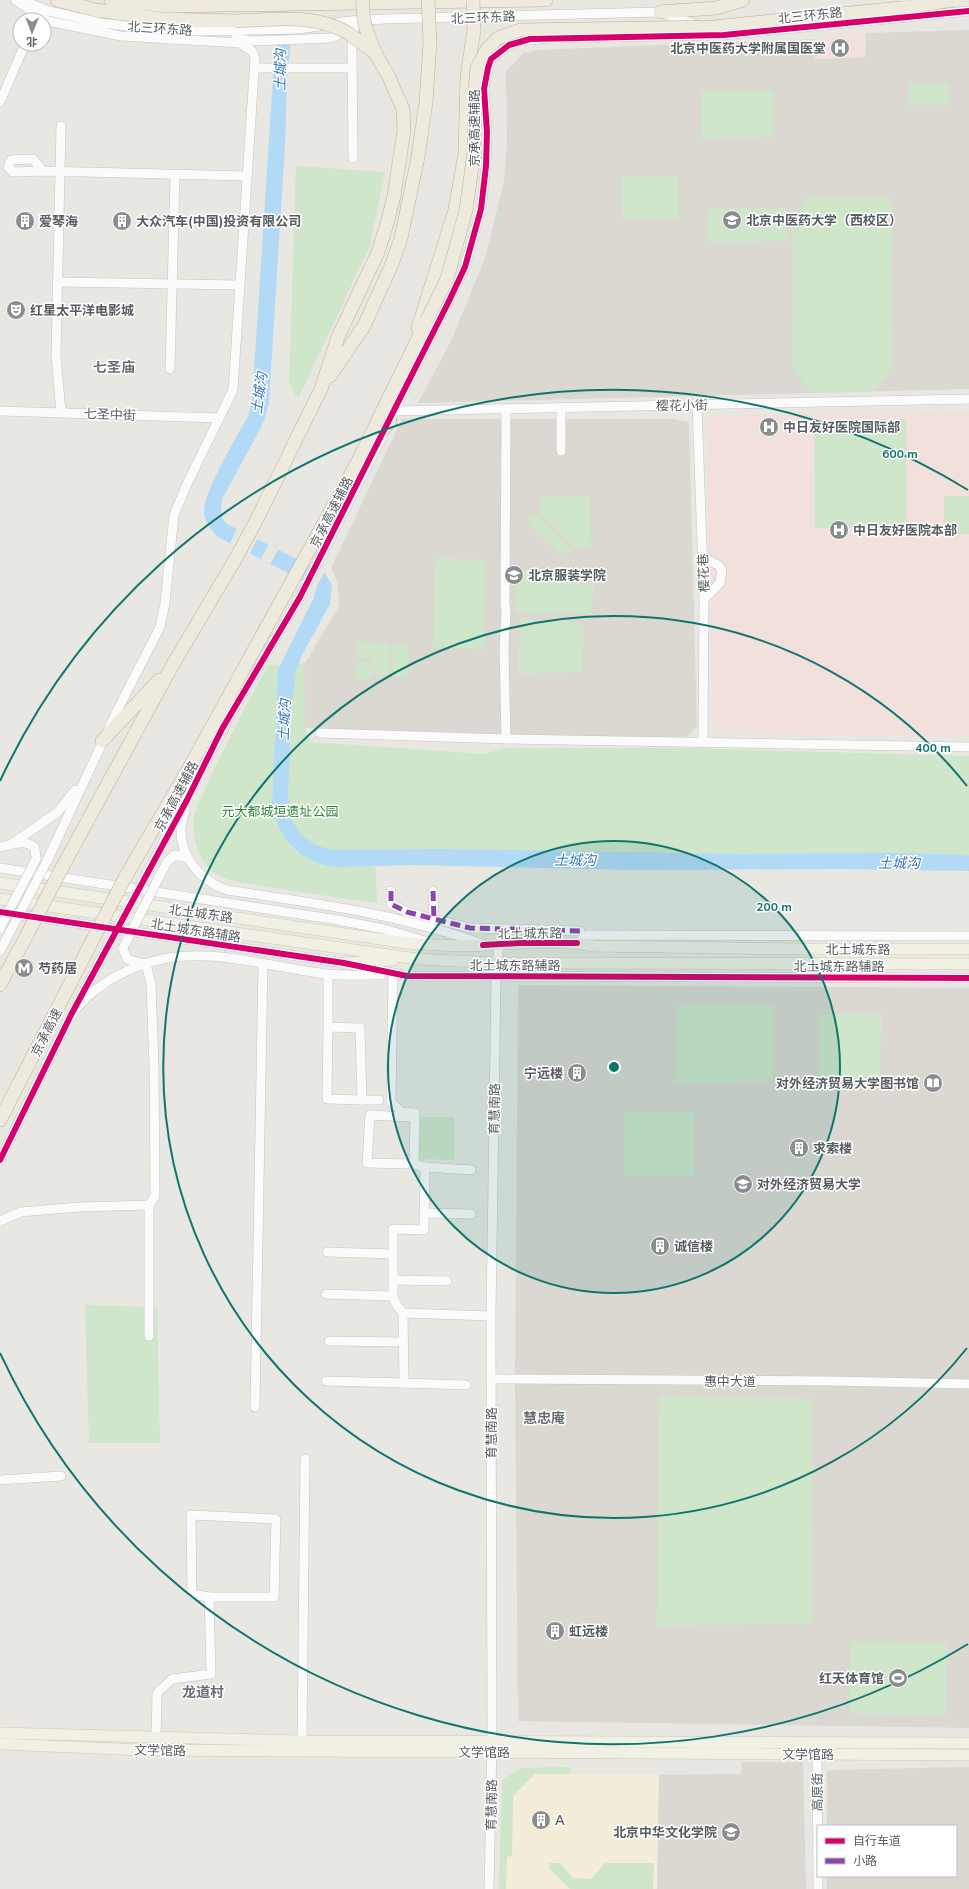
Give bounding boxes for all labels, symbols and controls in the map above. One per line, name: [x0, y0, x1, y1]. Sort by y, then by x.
street label: 北三环东路: [777, 4, 843, 28]
street label: 北三环东路: [450, 8, 516, 28]
north arrow: [12, 12, 52, 52]
street label: 北三环东路: [127, 18, 193, 40]
text: 北: [26, 34, 37, 49]
hospital icon: 北京中医药大学附属国医堂: [829, 37, 851, 59]
place label: 北京中医药大学附属国医堂: [670, 40, 826, 58]
water label: 土城沟: [271, 47, 290, 91]
street label: 京承高速辅路: [466, 89, 484, 167]
school or university icon: 北京中医药大学（西校区）: [721, 209, 743, 231]
building icon: 爱琴海: [14, 210, 36, 232]
building icon: 大众汽车(中国)投资有限公司: [111, 210, 133, 232]
place label: 北京中医药大学（西校区）: [746, 212, 902, 230]
place label: 爱琴海: [39, 213, 78, 231]
place label: 大众汽车(中国)投资有限公司: [136, 213, 301, 231]
theatre icon: 红星太平洋电影城: [5, 299, 27, 321]
place label: 红星太平洋电影城: [30, 302, 134, 320]
district label: 七圣庙: [93, 358, 135, 377]
water label: 土城沟: [247, 369, 272, 415]
street label: 樱花小街: [656, 397, 708, 415]
street label: 七圣中街: [84, 405, 136, 425]
hospital icon: 中日友好医院国际部: [758, 416, 780, 438]
place label: 中日友好医院国际部: [783, 419, 900, 437]
text: 600 m: [882, 446, 918, 462]
street label: 京承高速辅路: [306, 474, 358, 551]
hospital icon: 中日友好医院本部: [828, 519, 850, 541]
place label: 中日友好医院本部: [853, 522, 957, 540]
street label: 樱花巷: [694, 553, 714, 593]
school or university icon: 北京服装学院: [503, 564, 525, 586]
place label: 北京服装学院: [528, 567, 606, 585]
water label: 土城沟: [274, 697, 295, 741]
text: 400 m: [915, 740, 951, 756]
street label: 京承高速辅路: [151, 758, 203, 835]
park label: 元大都城垣遗址公园: [221, 803, 339, 821]
water label: 土城沟: [554, 851, 598, 870]
water label: 土城沟: [878, 854, 922, 873]
text: 200 m: [756, 899, 792, 915]
street label: 北土城东路: [167, 901, 234, 927]
street label: 北土城东路辅路: [149, 915, 242, 947]
street label: 北土城东路: [497, 924, 563, 944]
street label: 北土城东路: [825, 941, 891, 959]
metro station icon: 芍药居: [13, 957, 35, 979]
street label: 北土城东路辅路: [469, 957, 561, 975]
street label: 北土城东路辅路: [793, 958, 885, 976]
place label: 芍药居: [38, 960, 77, 978]
street label: 京承高速: [27, 1005, 67, 1060]
centre of rings: [607, 1060, 621, 1074]
building icon: 宁远楼: [566, 1062, 588, 1084]
place label: 宁远楼: [524, 1065, 563, 1083]
library icon: 对外经济贸易大学图书馆: [922, 1072, 944, 1094]
place label: 对外经济贸易大学图书馆: [776, 1075, 919, 1093]
street label: 育慧南路: [486, 1083, 504, 1135]
building icon: 求索楼: [788, 1137, 810, 1159]
place label: 求索楼: [813, 1140, 852, 1158]
school or university icon: 对外经济贸易大学: [732, 1173, 754, 1195]
place label: 对外经济贸易大学: [757, 1176, 861, 1194]
building icon: 诚信楼: [649, 1235, 671, 1257]
place label: 诚信楼: [674, 1238, 713, 1256]
street label: 惠中大道: [704, 1373, 756, 1391]
street label: 育慧南路: [483, 1407, 501, 1459]
district label: 慧忠庵: [523, 1409, 565, 1428]
building icon: 虹远楼: [544, 1620, 566, 1642]
place label: 虹远楼: [569, 1623, 608, 1641]
sports icon: 红天体育馆: [887, 1667, 909, 1689]
place label: 红天体育馆: [819, 1670, 884, 1688]
district label: 龙道村: [182, 1683, 224, 1702]
street label: 文学馆路: [134, 1742, 186, 1760]
street label: 文学馆路: [458, 1744, 510, 1762]
street label: 文学馆路: [782, 1746, 834, 1764]
street label: 高原街: [809, 1772, 827, 1812]
street label: 育慧南路: [483, 1779, 501, 1831]
building icon: A: [530, 1809, 552, 1831]
place label: A: [555, 1812, 565, 1830]
school or university icon: 北京中华文化学院: [720, 1821, 742, 1843]
place label: 北京中华文化学院: [613, 1824, 717, 1842]
legend: [817, 1825, 957, 1877]
text: 自行车道: [853, 1833, 901, 1849]
text: 小路: [853, 1853, 877, 1869]

